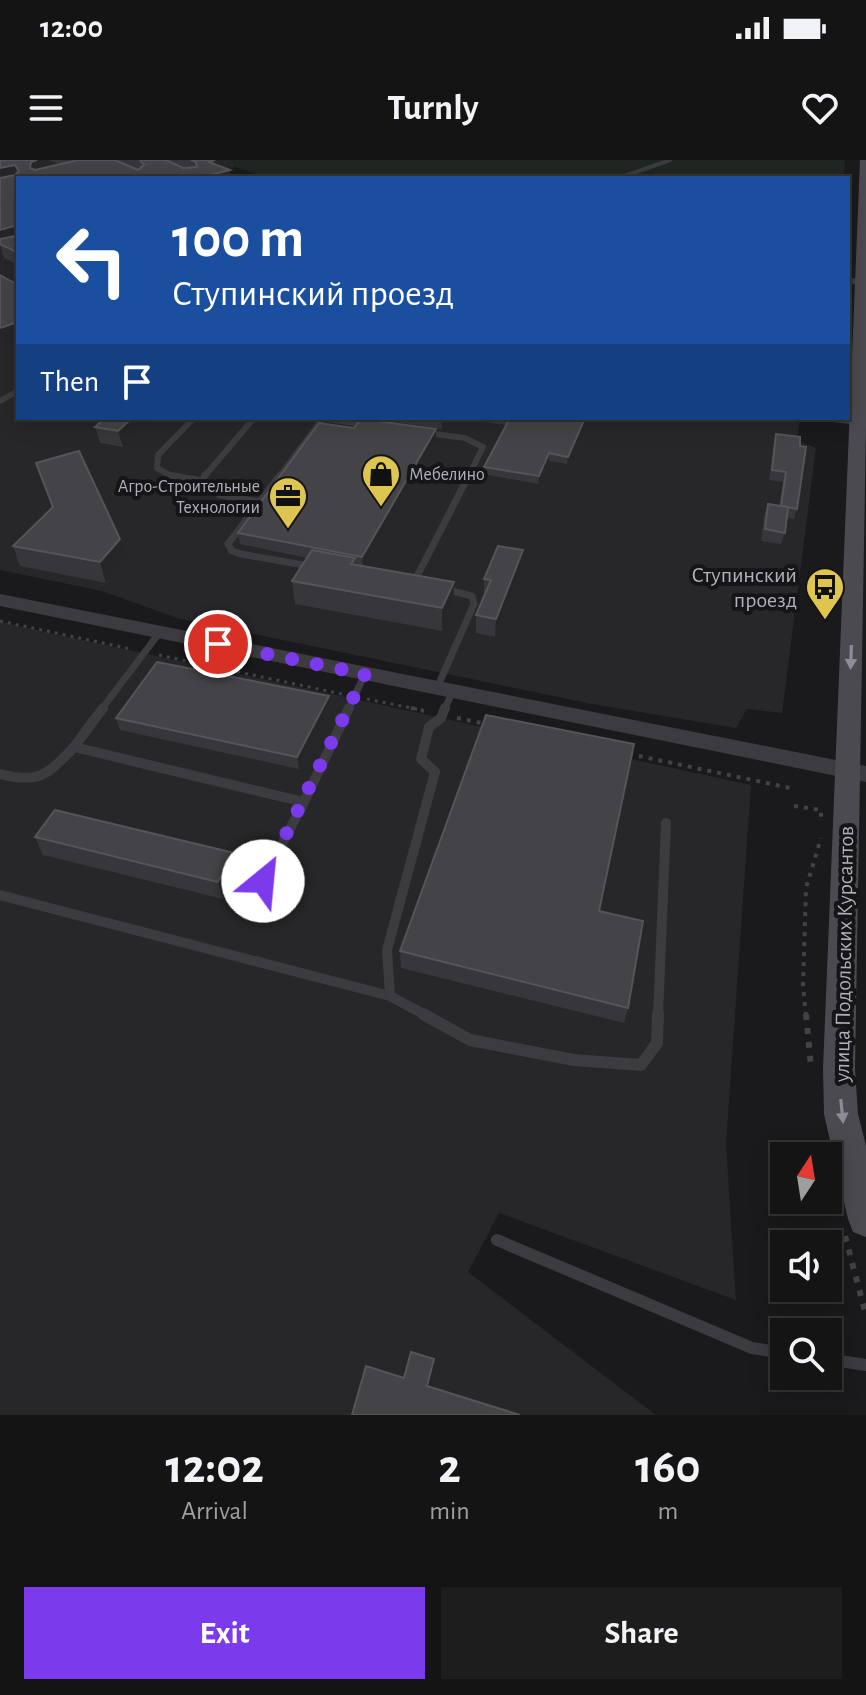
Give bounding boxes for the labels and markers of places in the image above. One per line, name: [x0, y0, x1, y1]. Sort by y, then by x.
shop icon: Мебелино: [360, 453, 402, 508]
place label: Мебелино: [409, 465, 485, 484]
office icon: Агро-Строительные Технологии: [267, 475, 309, 530]
place label: Агро-Строительные Технологии: [118, 478, 260, 517]
place label: Ступинский проезд: [691, 564, 797, 611]
bus stop icon: Ступинский проезд: [804, 566, 846, 621]
pin: [184, 610, 252, 678]

